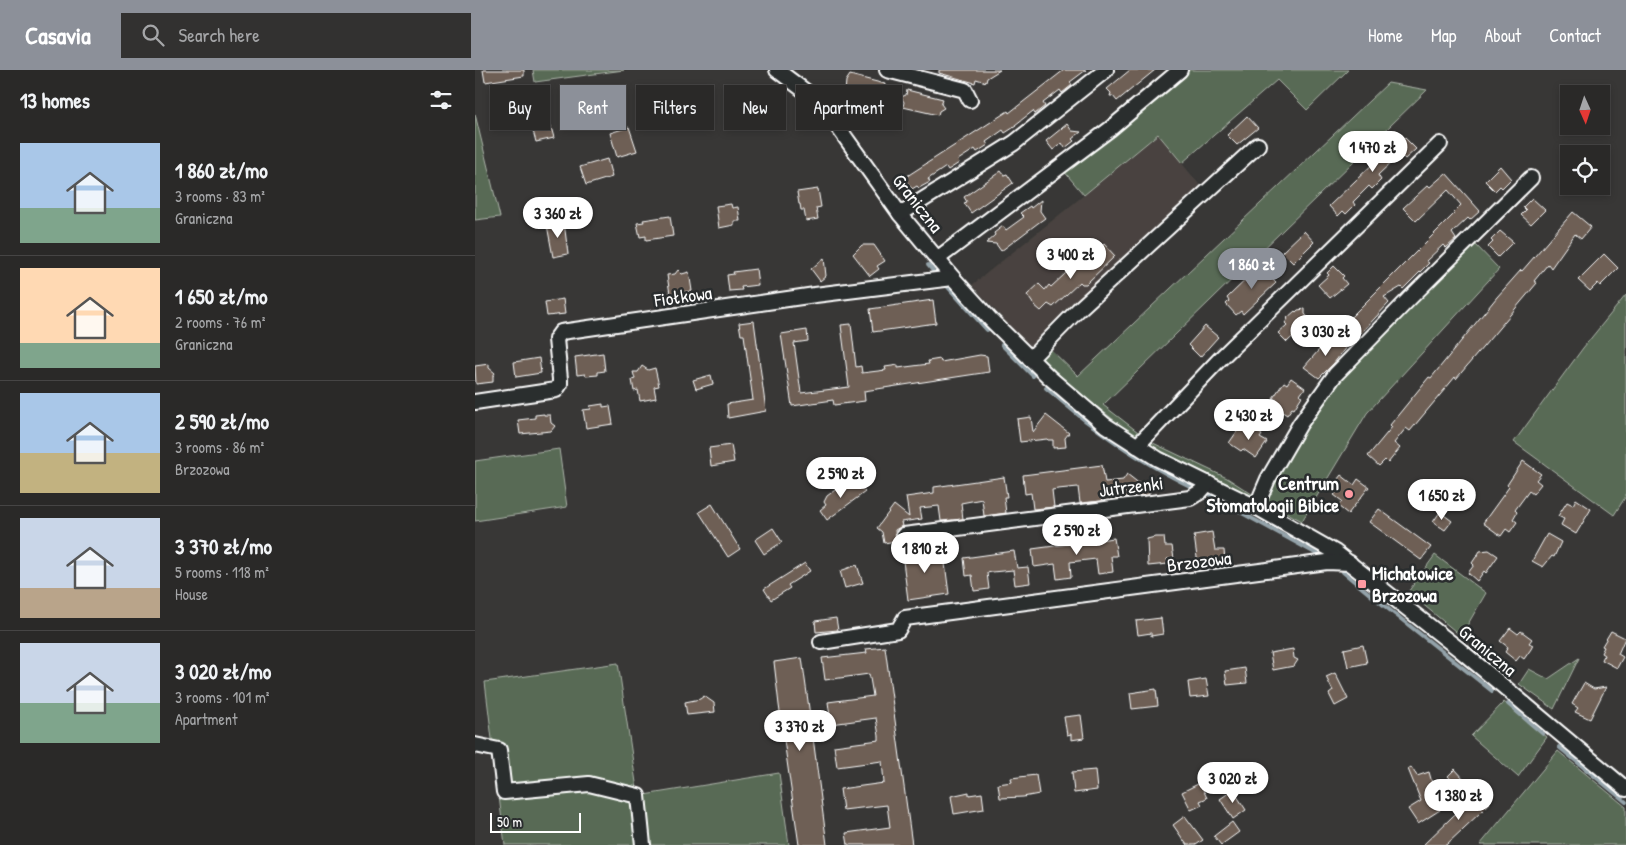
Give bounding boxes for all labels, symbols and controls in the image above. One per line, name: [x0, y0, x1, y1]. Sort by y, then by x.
search box: [121, 13, 471, 58]
text: Casavia: [25, 19, 91, 51]
icon: search: [139, 21, 167, 49]
text: Search here: [179, 22, 260, 48]
text: Home: [1368, 23, 1403, 48]
text: Map: [1431, 23, 1456, 48]
text: About: [1484, 23, 1521, 48]
text: Contact: [1549, 23, 1601, 48]
chip: Buy: [490, 85, 550, 130]
chip: Rent: [560, 85, 626, 130]
chip: Filters: [636, 85, 714, 130]
chip: New: [724, 85, 786, 130]
chip: Apartment: [796, 85, 902, 130]
north arrow: [1560, 85, 1610, 135]
map controls: [1560, 85, 1610, 195]
text: 13 homes: [20, 86, 90, 115]
icon: filters: [427, 86, 455, 114]
pin: 1 470 zł: [1321, 131, 1425, 173]
text: 1 470 zł: [1349, 136, 1397, 158]
button: locate: [1560, 145, 1610, 195]
text: 1 860 zł/mo: [175, 156, 268, 185]
icon: home: [60, 163, 120, 223]
street label: Graniczna: [887, 168, 950, 238]
text: 3 rooms · 83 m²: [175, 185, 265, 207]
pin: 3 360 zł: [506, 196, 610, 239]
text: 3 360 zł: [534, 202, 582, 224]
text: Graniczna: [175, 207, 233, 229]
pin: 3 400 zł: [1019, 238, 1123, 280]
text: 3 400 zł: [1047, 243, 1095, 265]
pin: 1 860 zł: [1200, 248, 1304, 290]
text: 1 860 zł: [1229, 253, 1275, 275]
street label: Fiołkowa: [651, 279, 714, 313]
text: 1 650 zł/mo: [175, 282, 268, 311]
icon: home: [60, 288, 120, 348]
text: 2 rooms · 76 m²: [175, 311, 265, 333]
pin: 3 030 zł: [1274, 314, 1378, 357]
text: 3 030 zł: [1302, 320, 1350, 342]
text: Graniczna: [175, 333, 233, 355]
pin: 2 430 zł: [1197, 398, 1301, 441]
text: 2 430 zł: [1225, 404, 1273, 426]
text: 2 590 zł/mo: [175, 407, 269, 436]
icon: home: [60, 413, 120, 473]
text: 3 rooms · 86 m²: [175, 436, 264, 458]
pin: 2 590 zł: [789, 456, 893, 499]
text: Brzozowa: [175, 458, 230, 480]
text: 2 590 zł: [817, 462, 865, 484]
street label: Jutrzenki: [1097, 469, 1165, 503]
place label: Centrum Stomatologii Bibice: [1207, 470, 1339, 519]
pin: 1 650 zł: [1390, 478, 1494, 521]
text: 1 650 zł: [1419, 484, 1465, 506]
marker: Centrum Stomatologii Bibice: [1343, 488, 1355, 500]
pin: 2 590 zł: [1025, 514, 1129, 556]
text: 2 590 zł: [1053, 519, 1101, 541]
text: 3 370 zł/mo: [175, 532, 272, 561]
pin: 1 810 zł: [873, 532, 977, 574]
text: 1 810 zł: [902, 537, 948, 559]
icon: home: [60, 538, 120, 598]
street label: Brzozowa: [1165, 544, 1233, 578]
place label: Michałowice Brzozowa: [1372, 560, 1454, 608]
text: 5 rooms · 118 m²: [175, 561, 269, 583]
marker: Michałowice Brzozowa: [1356, 578, 1368, 590]
text: House: [175, 583, 208, 605]
street label: Graniczna: [1453, 618, 1523, 682]
text: 3 020 zł/mo: [175, 657, 271, 686]
icon: home: [60, 663, 120, 723]
text: 3 rooms · 101 m²: [175, 686, 270, 708]
text: Apartment: [175, 708, 238, 730]
pin: 3 370 zł: [748, 710, 852, 752]
text: 3 370 zł: [775, 715, 825, 737]
pin: 3 020 zł: [1181, 762, 1285, 804]
text: 3 020 zł: [1208, 767, 1258, 789]
pin: 1 380 zł: [1407, 778, 1511, 821]
text: 1 380 zł: [1435, 784, 1483, 806]
scale bar: [490, 810, 581, 833]
text: 50 m: [497, 812, 522, 831]

